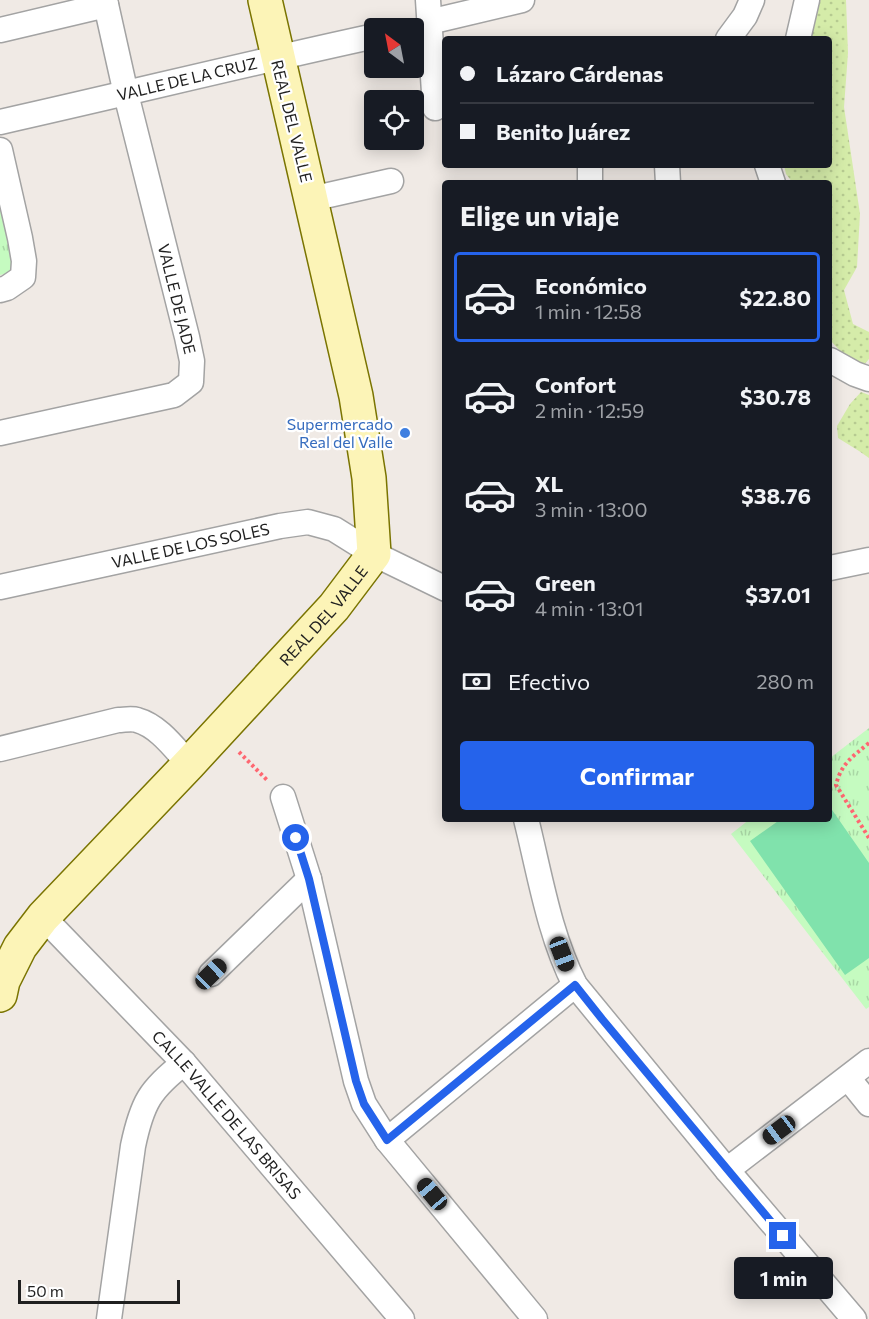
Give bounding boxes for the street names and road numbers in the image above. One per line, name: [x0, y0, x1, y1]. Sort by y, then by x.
street label: VALLE DE LA CRUZ: [115, 53, 259, 104]
street label: REAL DEL VALLE: [268, 58, 317, 184]
street label: VALLE DE JADE: [155, 242, 200, 356]
street label: VALLE DE LOS SOLES: [110, 519, 271, 571]
street label: REAL DEL VALLE: [275, 561, 371, 669]
street label: CALLE VALLE DE LAS BRISAS: [149, 1026, 305, 1203]

